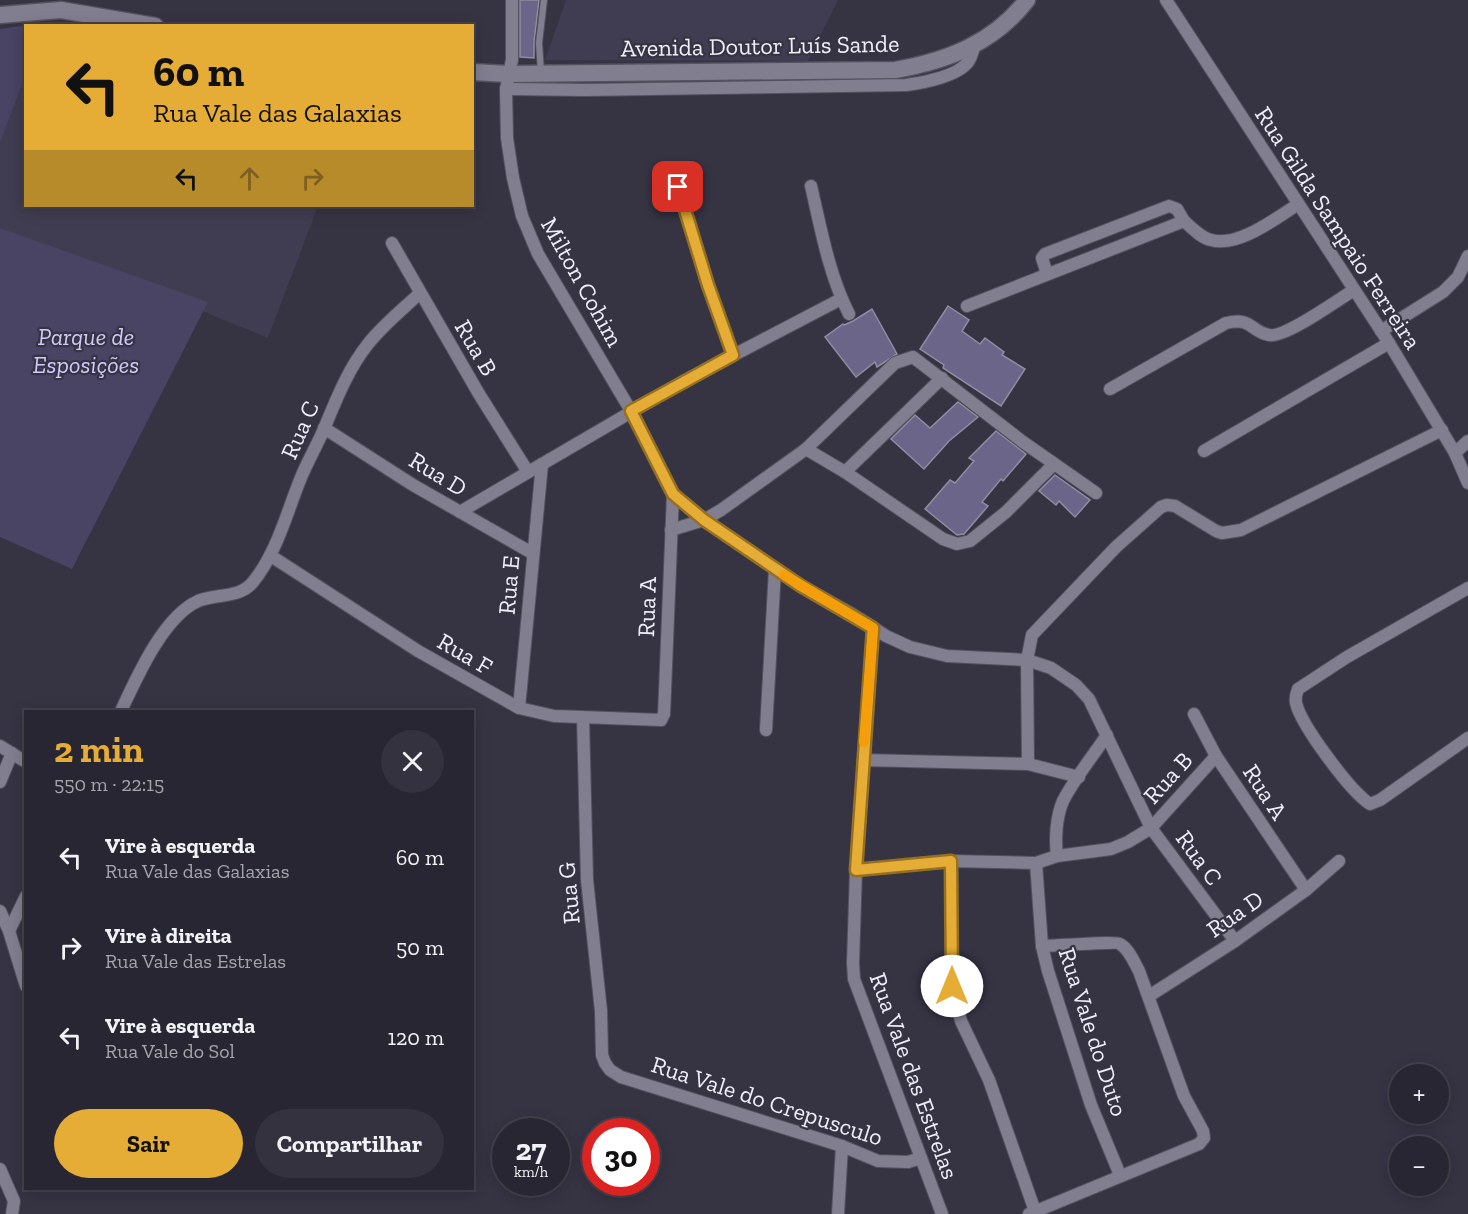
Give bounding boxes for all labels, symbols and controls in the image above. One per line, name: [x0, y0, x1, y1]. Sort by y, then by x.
street label: Avenida Doutor Luís Sande: [620, 29, 900, 62]
text: 60 m: [153, 46, 244, 97]
icon: left: [54, 48, 132, 126]
text: Rua Vale das Galaxias: [153, 97, 402, 129]
street label: Rua Gilda Sampaio Ferreira: [1249, 101, 1428, 355]
pin: [652, 161, 703, 212]
icon: left: [170, 162, 203, 195]
icon: ahead: [233, 162, 266, 195]
icon: right: [296, 162, 329, 195]
icon: arrive: [661, 170, 694, 203]
street label: Milton Cohim: [535, 212, 630, 352]
street label: Rua B: [449, 315, 504, 381]
park label: Parque de Esposições: [33, 322, 139, 379]
street label: Rua C: [274, 396, 325, 463]
street label: Rua D: [404, 445, 472, 502]
street label: Rua E: [491, 554, 526, 616]
street label: Rua A: [631, 576, 662, 638]
street label: Rua F: [433, 626, 498, 681]
text: 2 min: [54, 728, 144, 771]
button: close: [381, 730, 444, 793]
street label: Rua B: [1137, 746, 1198, 810]
street label: Rua A: [1237, 759, 1294, 825]
text: 550 m · 22:15: [54, 772, 164, 796]
street label: Rua C: [1170, 825, 1229, 891]
text: Vire à esquerda: [105, 832, 255, 859]
icon: left: [54, 841, 87, 874]
text: 60 m: [396, 844, 444, 871]
text: Rua Vale das Galaxias: [105, 859, 289, 883]
street label: Rua G: [551, 861, 586, 925]
street label: Rua D: [1201, 884, 1269, 943]
text: Vire à direita: [105, 922, 232, 949]
icon: right: [54, 931, 87, 964]
text: 50 m: [396, 934, 444, 961]
street label: Rua Vale do Duto: [1053, 944, 1134, 1120]
text: Rua Vale das Estrelas: [105, 949, 286, 973]
position arrow: [920, 954, 984, 1018]
street label: Rua Vale das Estrelas: [864, 969, 965, 1183]
text: Vire à esquerda: [105, 1012, 255, 1039]
icon: left: [54, 1021, 87, 1054]
text: 120 m: [388, 1024, 444, 1051]
text: Rua Vale do Sol: [105, 1039, 235, 1063]
street label: Rua Vale do Crepusculo: [648, 1049, 886, 1152]
map controls: [1389, 1064, 1449, 1196]
button: +: [1389, 1064, 1449, 1124]
button: Sair: [54, 1109, 243, 1178]
button: Compartilhar: [255, 1109, 444, 1178]
speed limit sign: 30: [582, 1118, 660, 1196]
text: 27: [516, 1132, 546, 1168]
button: −: [1389, 1136, 1449, 1196]
text: km/h: [514, 1163, 548, 1181]

